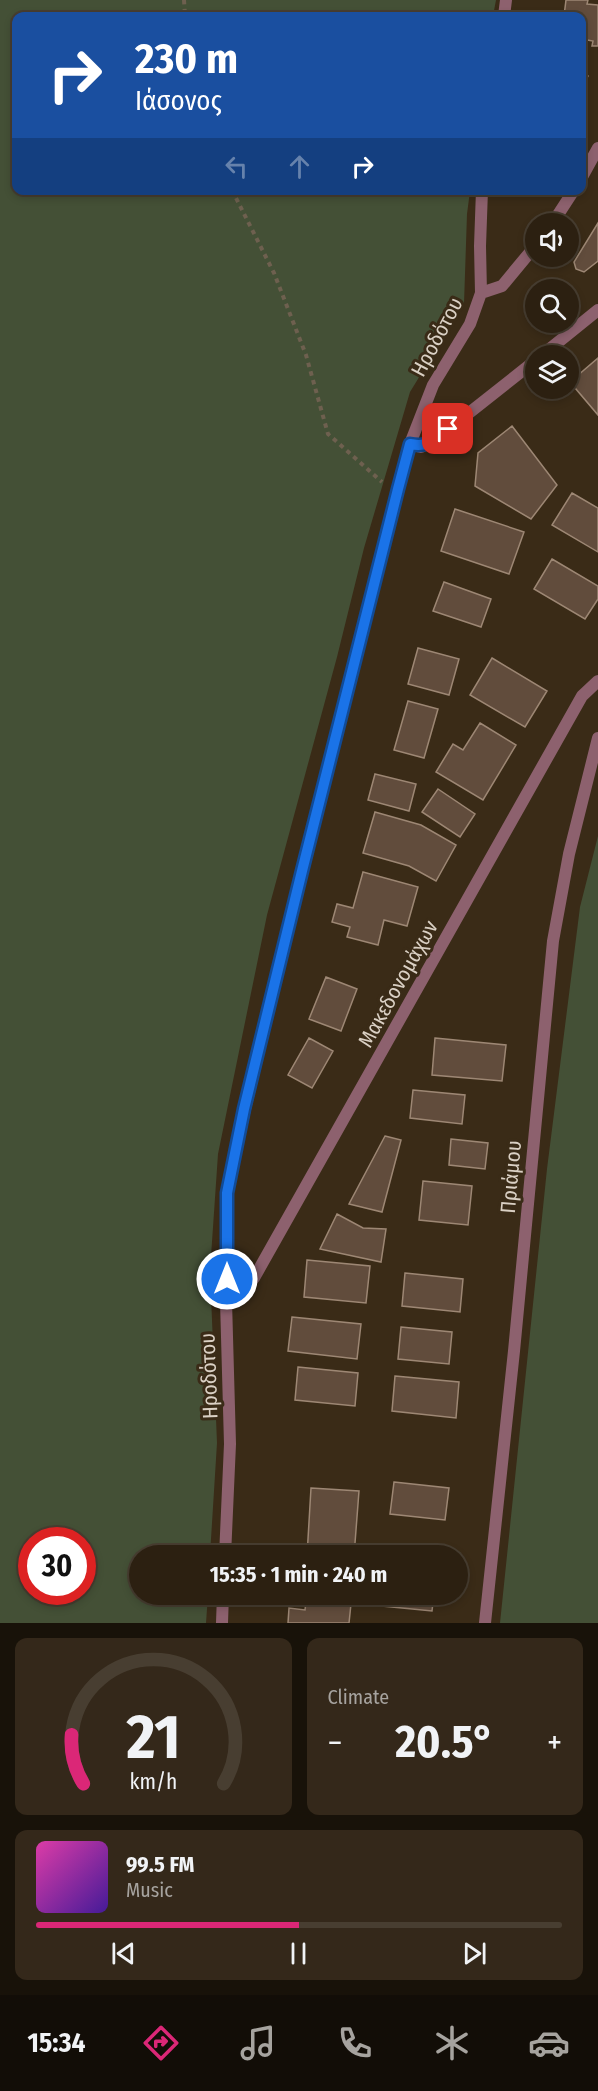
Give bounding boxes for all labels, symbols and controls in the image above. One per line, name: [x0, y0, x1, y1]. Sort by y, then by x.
text: 230 m: [135, 34, 238, 84]
icon: right: [36, 36, 114, 114]
text: Ιάσονος: [135, 85, 222, 117]
icon: left: [220, 150, 253, 183]
icon: ahead: [283, 150, 316, 183]
icon: right: [346, 150, 379, 183]
map controls: [525, 213, 579, 399]
button: sound: [525, 213, 579, 267]
button: search: [525, 279, 579, 333]
street label: Ηροδότου: [405, 293, 469, 381]
button: layers: [525, 345, 579, 399]
pin: [422, 403, 473, 454]
icon: arrive: [431, 412, 464, 445]
street label: Μακεδονομάχων: [352, 916, 444, 1052]
street label: Πριάμου: [495, 1139, 527, 1215]
position arrow: [195, 1247, 259, 1311]
street label: Ηροδότου: [195, 1333, 223, 1419]
speed limit sign: 30: [18, 1527, 96, 1605]
text: 15:35 · 1 min · 240 m: [210, 1561, 387, 1588]
text: Climate: [328, 1685, 389, 1709]
text: 21: [125, 1700, 180, 1775]
text: 20.5°: [395, 1715, 494, 1769]
text: −: [328, 1723, 342, 1763]
text: +: [547, 1723, 562, 1763]
text: km/h: [129, 1769, 177, 1795]
text: 99.5 FM: [126, 1851, 194, 1878]
text: Music: [126, 1878, 173, 1902]
icon: previous: [107, 1937, 140, 1970]
icon: pause: [282, 1937, 315, 1970]
icon: next: [458, 1937, 491, 1970]
icon: directions: [140, 2022, 182, 2064]
icon: music: [237, 2022, 279, 2064]
icon: phone: [334, 2022, 376, 2064]
icon: climate: [431, 2022, 473, 2064]
icon: car: [528, 2022, 570, 2064]
text: 15:34: [28, 2027, 85, 2059]

